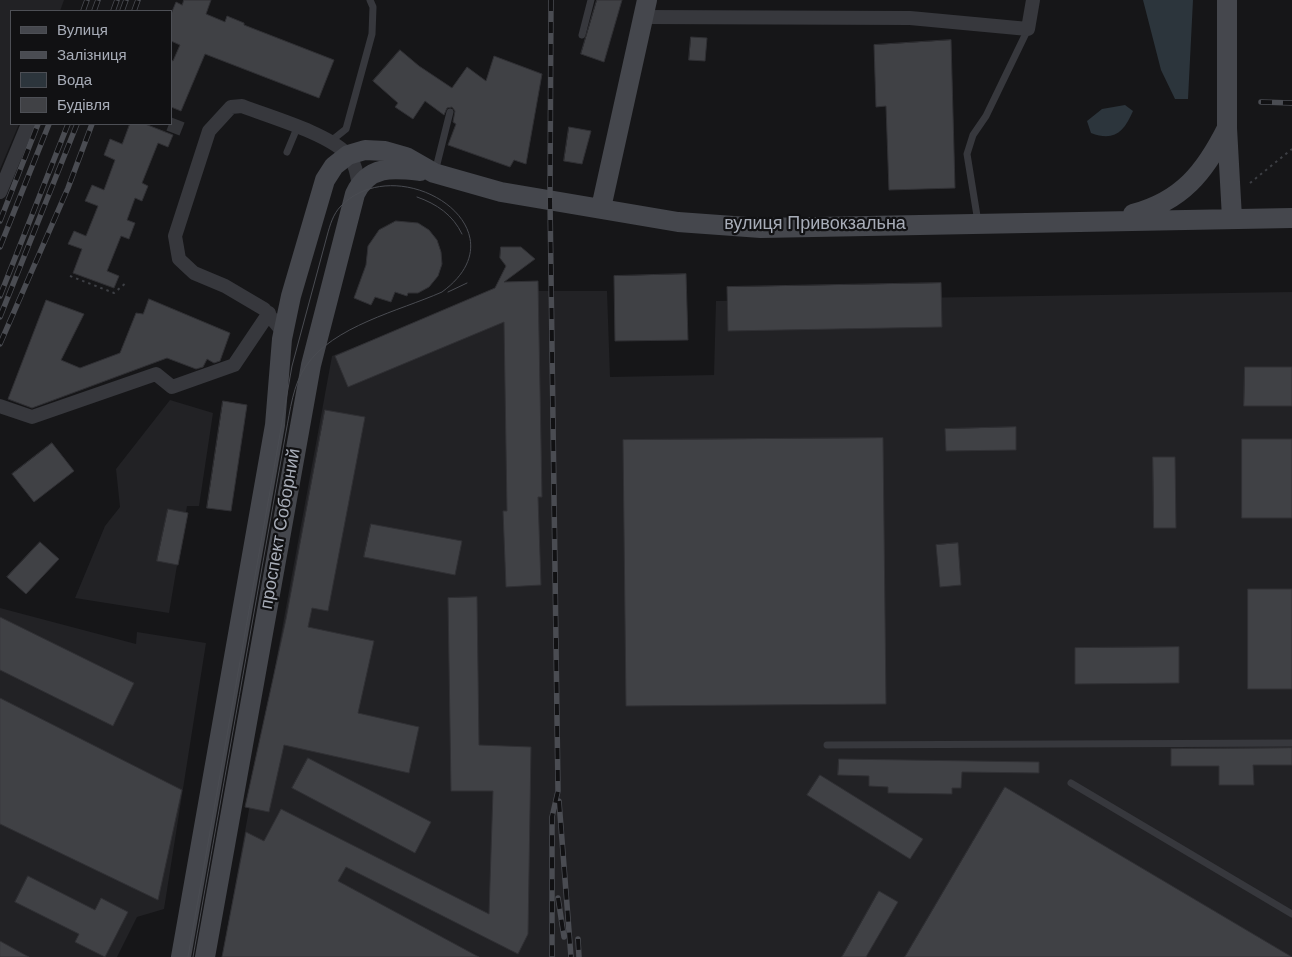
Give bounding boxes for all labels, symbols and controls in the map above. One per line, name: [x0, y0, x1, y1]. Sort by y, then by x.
legend: [10, 10, 172, 125]
text: Вулиця: [57, 20, 108, 40]
text: Залізниця: [57, 45, 127, 65]
text: Вода: [57, 70, 92, 90]
text: Будівля: [57, 95, 110, 115]
street label: вулиця Привокзальна: [724, 213, 906, 235]
street label: проспект Соборний: [256, 447, 306, 611]

